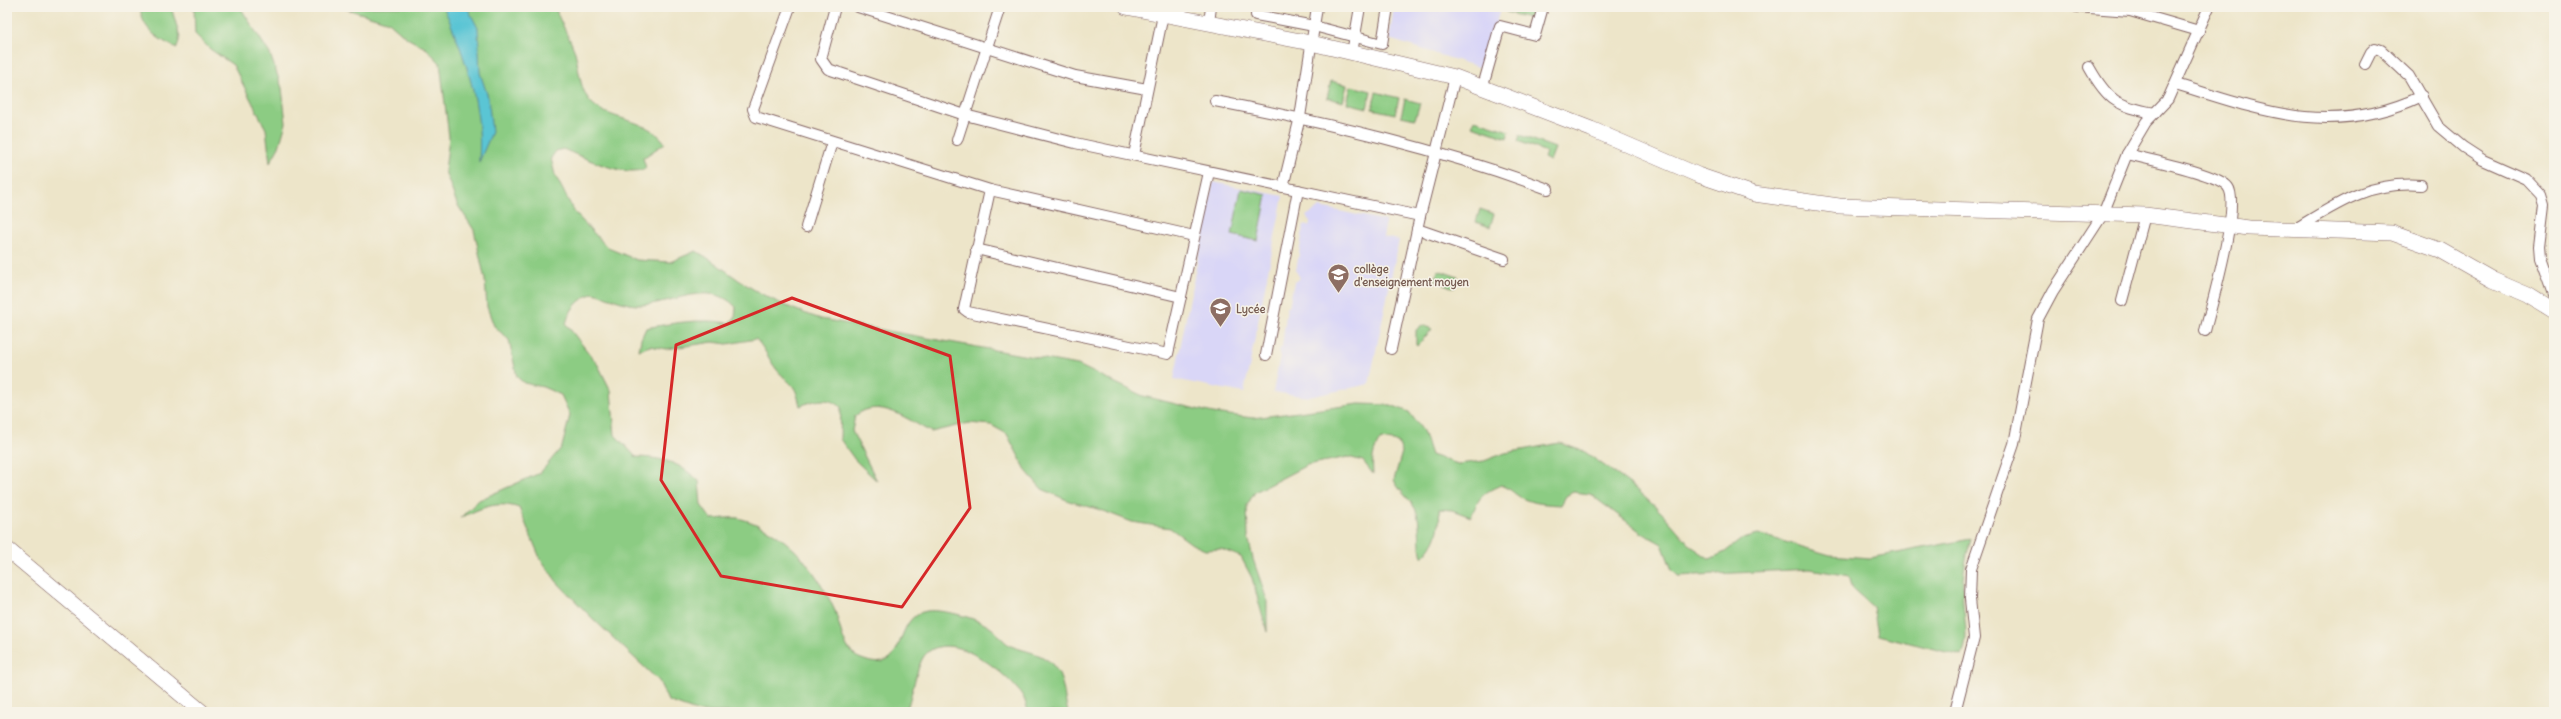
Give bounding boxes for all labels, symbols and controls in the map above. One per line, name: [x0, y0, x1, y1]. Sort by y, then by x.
school or university icon: collège d'enseignement moyen: [1326, 262, 1352, 295]
place label: collège d'enseignement moyen: [1354, 262, 1470, 290]
school or university icon: Lycée: [1207, 296, 1233, 329]
place label: Lycée: [1236, 302, 1265, 317]

